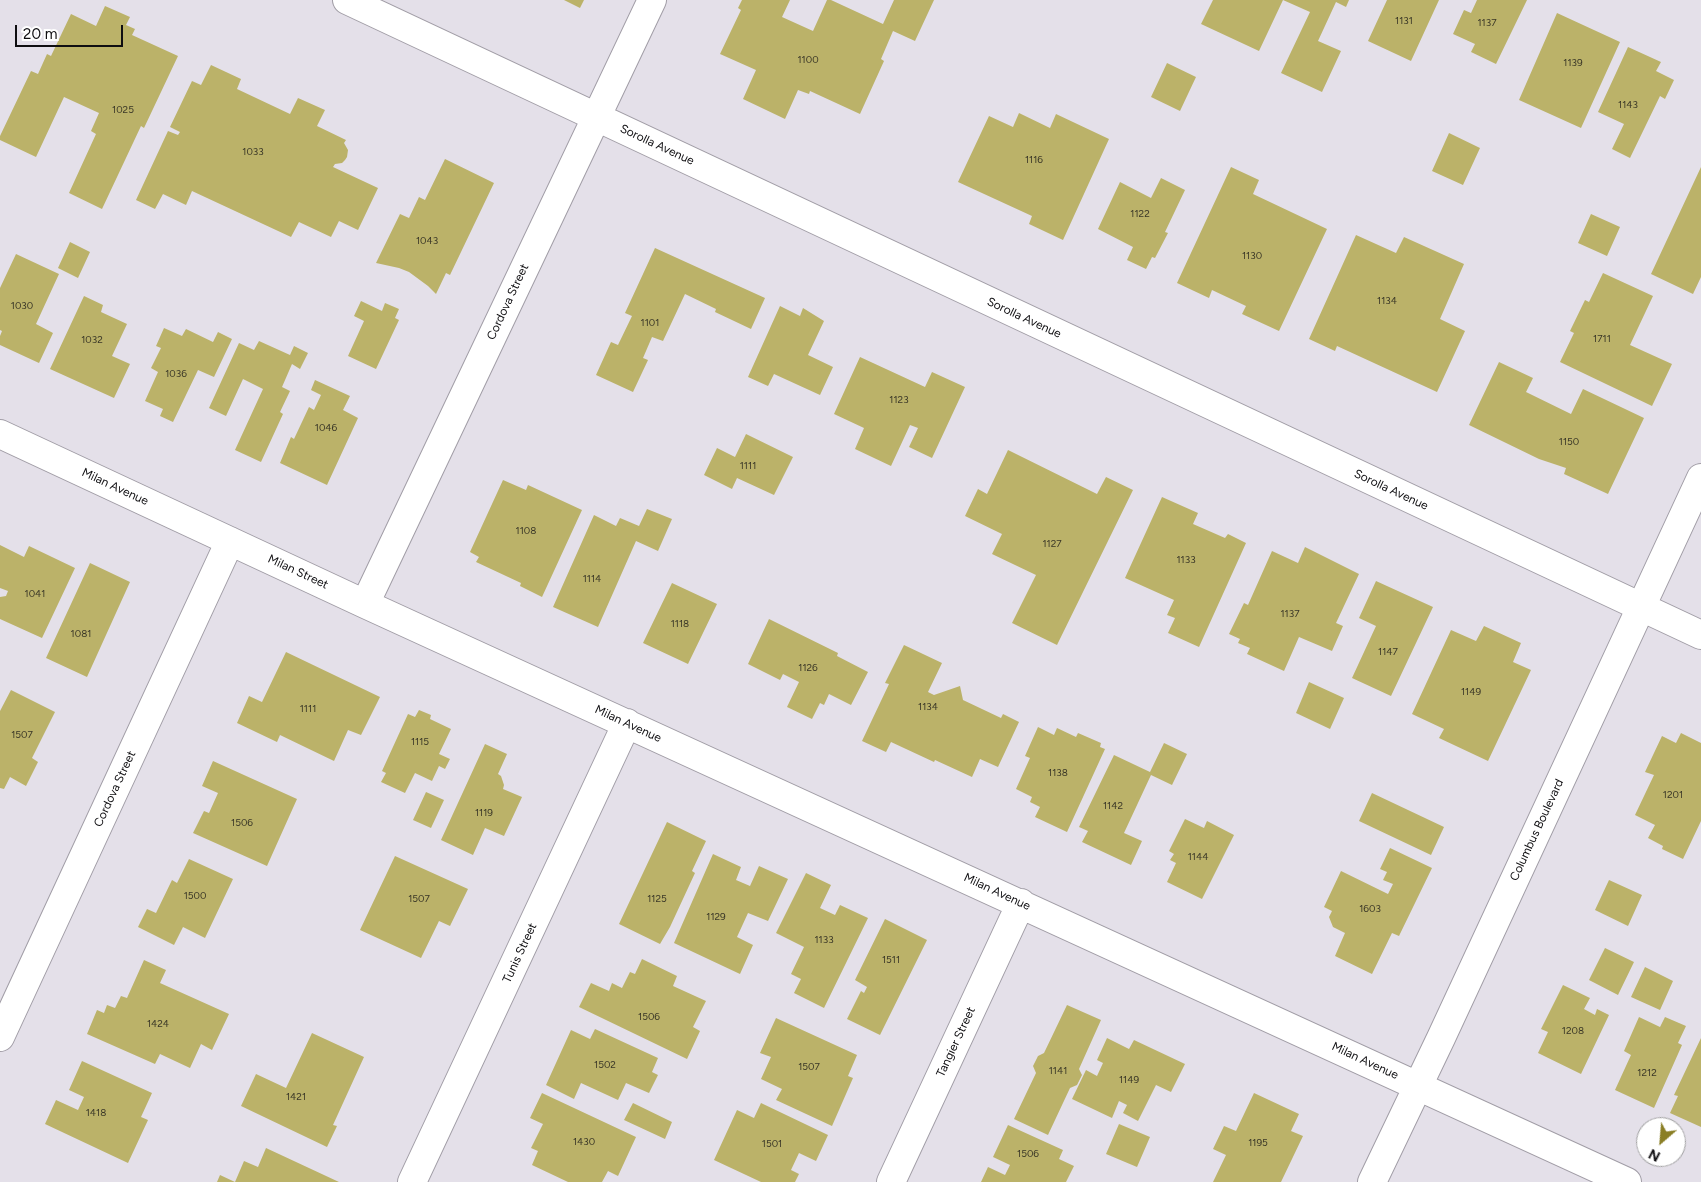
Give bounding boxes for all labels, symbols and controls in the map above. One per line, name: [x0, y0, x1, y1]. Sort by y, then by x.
scale bar: [18, 15, 125, 47]
house number: 1131: [1395, 15, 1413, 27]
house number: 1137: [1477, 17, 1497, 29]
text: 20 m: [23, 25, 57, 43]
house number: 1100: [797, 54, 819, 66]
house number: 1139: [1563, 57, 1583, 69]
house number: 1143: [1618, 99, 1638, 111]
house number: 1025: [112, 104, 134, 116]
street label: Sorolla Avenue: [618, 122, 696, 168]
house number: 1033: [242, 146, 264, 158]
house number: 1116: [1025, 154, 1043, 166]
house number: 1122: [1130, 208, 1150, 220]
house number: 1043: [416, 235, 438, 247]
house number: 1130: [1242, 250, 1262, 262]
street label: Cordova Street: [484, 262, 532, 342]
street label: Sorolla Avenue: [985, 295, 1063, 341]
house number: 1134: [1377, 295, 1397, 307]
house number: 1030: [11, 300, 33, 312]
house number: 1101: [641, 317, 659, 329]
house number: 1711: [1593, 333, 1611, 345]
house number: 1032: [81, 334, 103, 346]
house number: 1036: [165, 368, 187, 380]
house number: 1123: [889, 394, 909, 406]
house number: 1046: [315, 422, 337, 434]
house number: 1150: [1559, 436, 1579, 448]
house number: 1111: [740, 460, 756, 472]
street label: Milan Avenue: [79, 465, 151, 509]
street label: Sorolla Avenue: [1352, 467, 1430, 513]
house number: 1108: [516, 525, 536, 537]
house number: 1127: [1042, 538, 1062, 550]
street label: Milan Street: [266, 552, 330, 592]
house number: 1133: [1176, 554, 1196, 566]
house number: 1114: [583, 573, 601, 585]
house number: 1041: [25, 588, 45, 600]
house number: 1137: [1280, 608, 1300, 620]
house number: 1118: [671, 618, 689, 630]
house number: 1081: [71, 628, 91, 640]
house number: 1147: [1378, 646, 1398, 658]
house number: 1126: [798, 662, 818, 674]
house number: 1149: [1461, 686, 1481, 698]
house number: 1134: [918, 701, 938, 713]
street label: Milan Avenue: [592, 702, 664, 746]
house number: 1111: [300, 703, 316, 715]
house number: 1507: [11, 729, 33, 741]
house number: 1115: [411, 736, 429, 748]
street label: Cordova Street: [91, 749, 139, 829]
house number: 1138: [1048, 767, 1068, 779]
street label: Columbus Boulevard: [1507, 777, 1567, 883]
house number: 1201: [1663, 789, 1683, 801]
house number: 1142: [1103, 800, 1123, 812]
house number: 1119: [475, 807, 493, 819]
house number: 1506: [231, 817, 253, 829]
house number: 1144: [1188, 851, 1208, 863]
street label: Milan Avenue: [961, 870, 1033, 914]
house number: 1500: [184, 890, 206, 902]
house number: 1507: [408, 893, 430, 905]
house number: 1125: [647, 893, 667, 905]
house number: 1603: [1359, 903, 1381, 915]
house number: 1129: [706, 911, 726, 923]
street label: Tunis Street: [500, 921, 540, 985]
house number: 1133: [814, 934, 834, 946]
house number: 1511: [882, 954, 900, 966]
street label: Tangier Street: [933, 1005, 979, 1079]
house number: 1506: [638, 1011, 660, 1023]
house number: 1424: [147, 1018, 169, 1030]
house number: 1208: [1562, 1025, 1584, 1037]
street label: Milan Avenue: [1329, 1039, 1401, 1083]
house number: 1502: [594, 1059, 616, 1071]
house number: 1507: [798, 1061, 820, 1073]
house number: 1141: [1049, 1065, 1067, 1077]
house number: 1212: [1637, 1067, 1657, 1079]
house number: 1149: [1119, 1074, 1139, 1086]
house number: 1421: [286, 1091, 306, 1103]
house number: 1418: [86, 1107, 106, 1119]
north arrow: [1636, 1117, 1686, 1167]
house number: 1430: [573, 1136, 595, 1148]
house number: 1195: [1248, 1137, 1268, 1149]
house number: 1501: [762, 1138, 782, 1150]
text: N: [1646, 1145, 1663, 1165]
house number: 1506: [1017, 1148, 1039, 1160]

